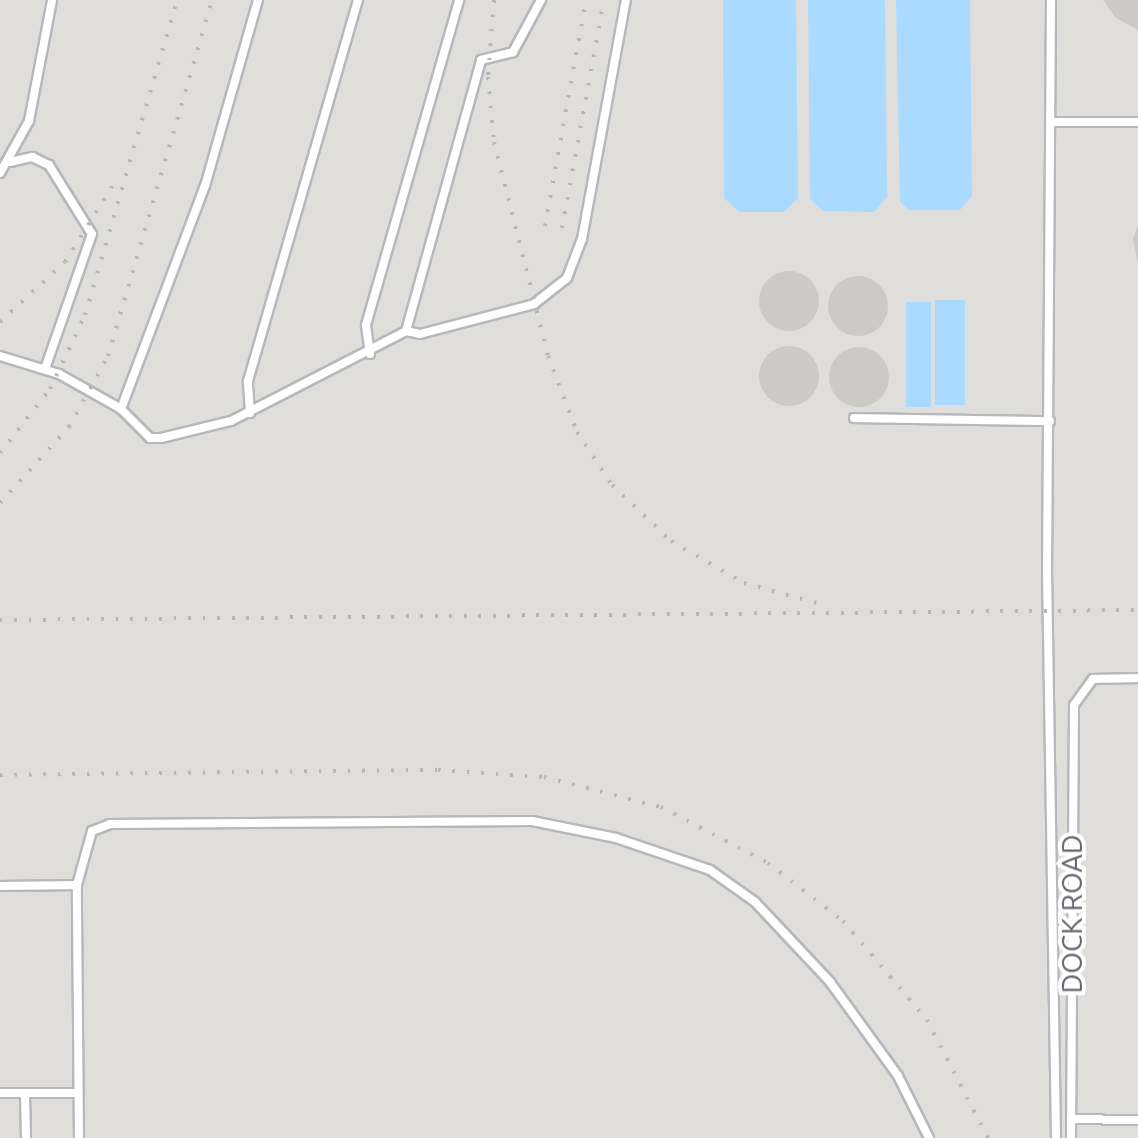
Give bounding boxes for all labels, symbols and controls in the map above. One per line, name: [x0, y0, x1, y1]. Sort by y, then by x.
street label: DOCK ROAD: [1055, 835, 1089, 993]

